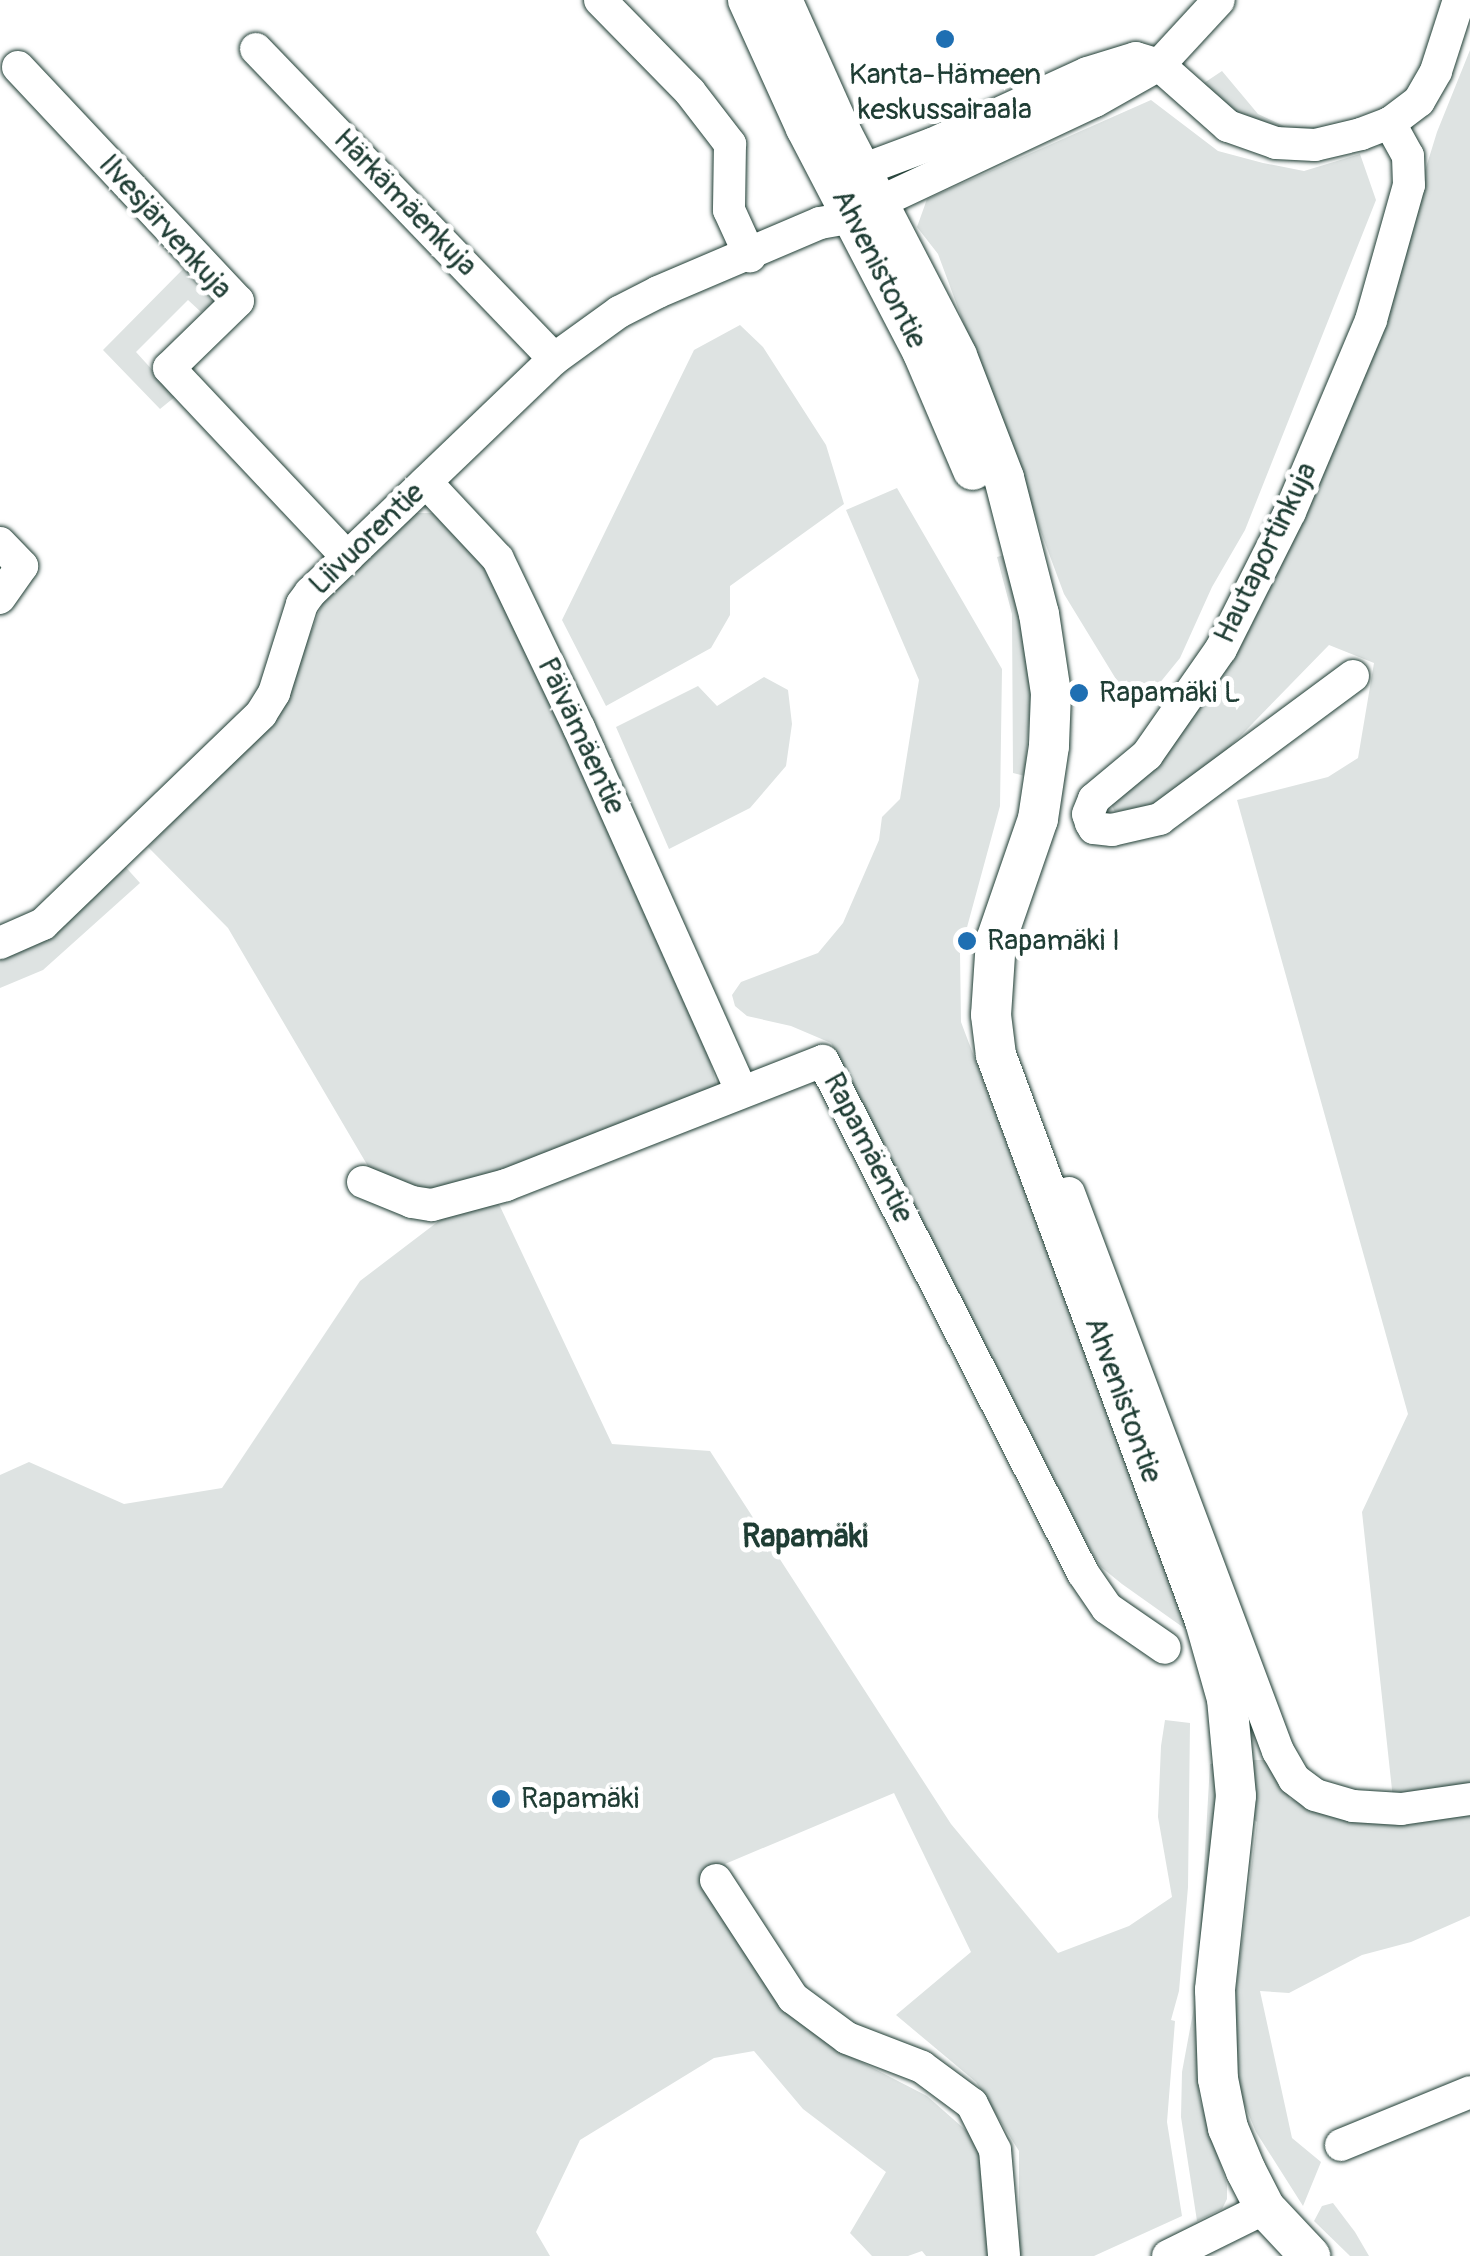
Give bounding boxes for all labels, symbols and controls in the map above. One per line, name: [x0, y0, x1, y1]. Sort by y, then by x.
marker: Kanta-Hämeen keskussairaala: [932, 26, 958, 52]
place label: Kanta-Hämeen keskussairaala: [849, 57, 1041, 128]
street label: Härkämäenkuja: [326, 122, 484, 284]
street label: Ilvesjärvenkuja: [91, 147, 239, 307]
street label: Ahvenistontie: [824, 183, 934, 355]
street label: Hautaportinkuja: [1207, 457, 1325, 649]
street label: Liivuorentie: [302, 475, 432, 603]
street label: Päivämäentie: [529, 652, 633, 820]
place label: Rapamäki L: [1099, 675, 1241, 711]
marker: Rapamäki L: [1068, 682, 1090, 704]
place label: Rapamäki I: [987, 923, 1120, 959]
marker: Rapamäki I: [956, 930, 978, 952]
street label: Rapamäentie: [815, 1067, 921, 1229]
street label: Ahvenistontie: [1076, 1312, 1170, 1488]
district label: Rapamäki: [742, 1518, 868, 1556]
place label: Rapamäki: [521, 1781, 639, 1817]
marker: Rapamäki: [490, 1788, 512, 1810]

